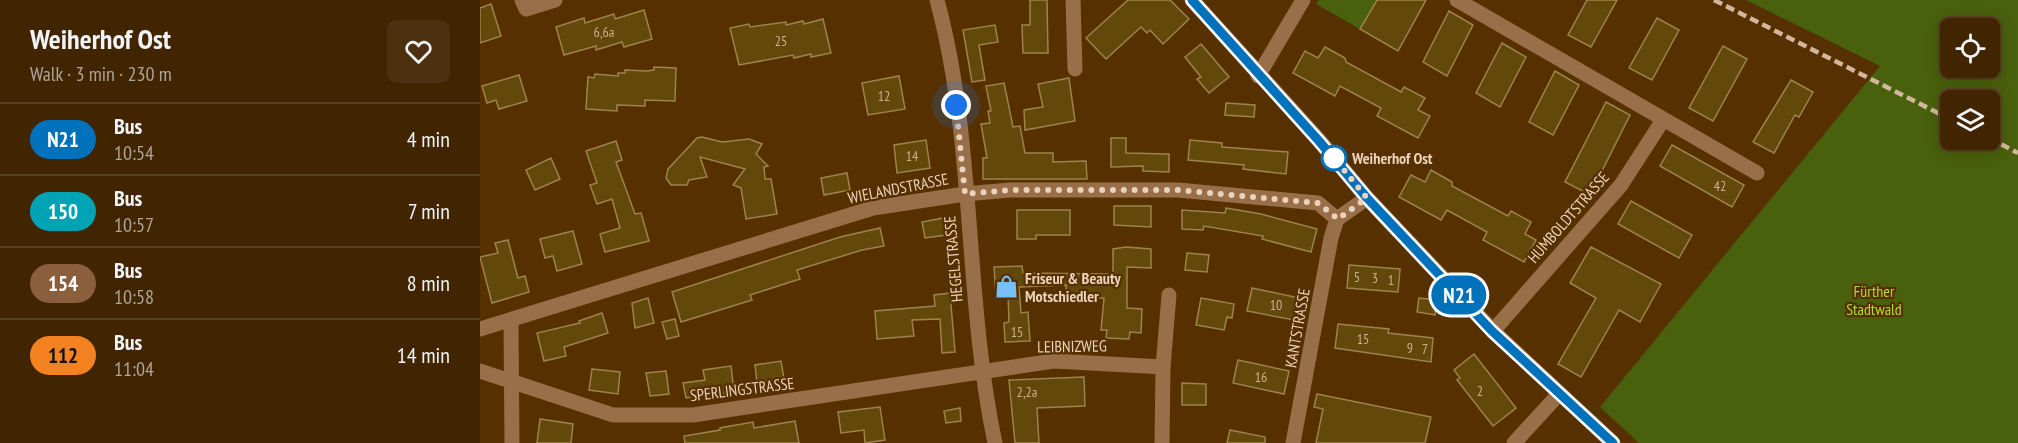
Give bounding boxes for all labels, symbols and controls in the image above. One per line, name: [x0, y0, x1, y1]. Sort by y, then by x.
map controls: [1940, 18, 2000, 150]
button: locate: [1940, 18, 2000, 78]
text: Weiherhof Ost: [30, 20, 171, 57]
button: heart: [387, 20, 450, 83]
house number: 6,6a: [594, 23, 614, 41]
house number: 25: [775, 32, 787, 50]
text: Walk · 3 min · 230 m: [30, 61, 172, 87]
house number: 12: [878, 87, 890, 105]
your location: [941, 90, 971, 120]
button: layers: [1940, 90, 2000, 150]
text: Bus: [114, 112, 142, 140]
text: 4 min: [407, 125, 450, 153]
text: N21: [47, 126, 79, 153]
text: 10:54: [114, 140, 154, 166]
marker: Weiherhof Ost: [1321, 145, 1347, 171]
house number: 14: [906, 147, 919, 165]
place label: Weiherhof Ost: [1351, 148, 1433, 168]
street label: HUMBOLDTSTRASSE: [1523, 167, 1613, 267]
street label: WIELANDSTRASSE: [846, 168, 950, 208]
house number: 42: [1714, 177, 1726, 195]
text: Bus: [114, 184, 142, 212]
text: 7 min: [408, 197, 450, 225]
text: 150: [48, 198, 78, 225]
text: 10:57: [114, 212, 154, 238]
street label: HEGELSTRASSE: [939, 215, 967, 303]
text: Bus: [114, 256, 142, 284]
place label: Friseur & Beauty Motschiedler: [1025, 268, 1121, 306]
house number: 5: [1354, 268, 1360, 286]
text: 8 min: [407, 269, 450, 297]
house number: 3: [1372, 269, 1378, 287]
text: 154: [48, 270, 78, 297]
house number: 1: [1388, 271, 1394, 289]
shop icon: Friseur & Beauty Motschiedler: [994, 274, 1020, 300]
line badge: N21: [1424, 276, 1494, 314]
park label: Fürther Stadtwald: [1846, 281, 1902, 319]
text: N21: [1443, 282, 1475, 309]
text: 10:58: [114, 284, 154, 310]
street label: KANTSTRASSE: [1280, 287, 1314, 369]
house number: 10: [1270, 296, 1282, 314]
house number: 15: [1011, 323, 1023, 341]
text: Bus: [114, 328, 142, 356]
house number: 15: [1357, 330, 1369, 348]
street label: LEIBNIZWEG: [1037, 335, 1107, 357]
house number: 9: [1407, 339, 1413, 357]
house number: 7: [1422, 340, 1428, 358]
text: 14 min: [397, 341, 450, 369]
text: 112: [48, 342, 78, 369]
text: 11:04: [114, 356, 154, 382]
house number: 16: [1255, 368, 1267, 386]
street label: SPERLINGSTRASSE: [689, 373, 795, 405]
house number: 2: [1477, 382, 1483, 400]
house number: 2,2a: [1017, 383, 1037, 401]

